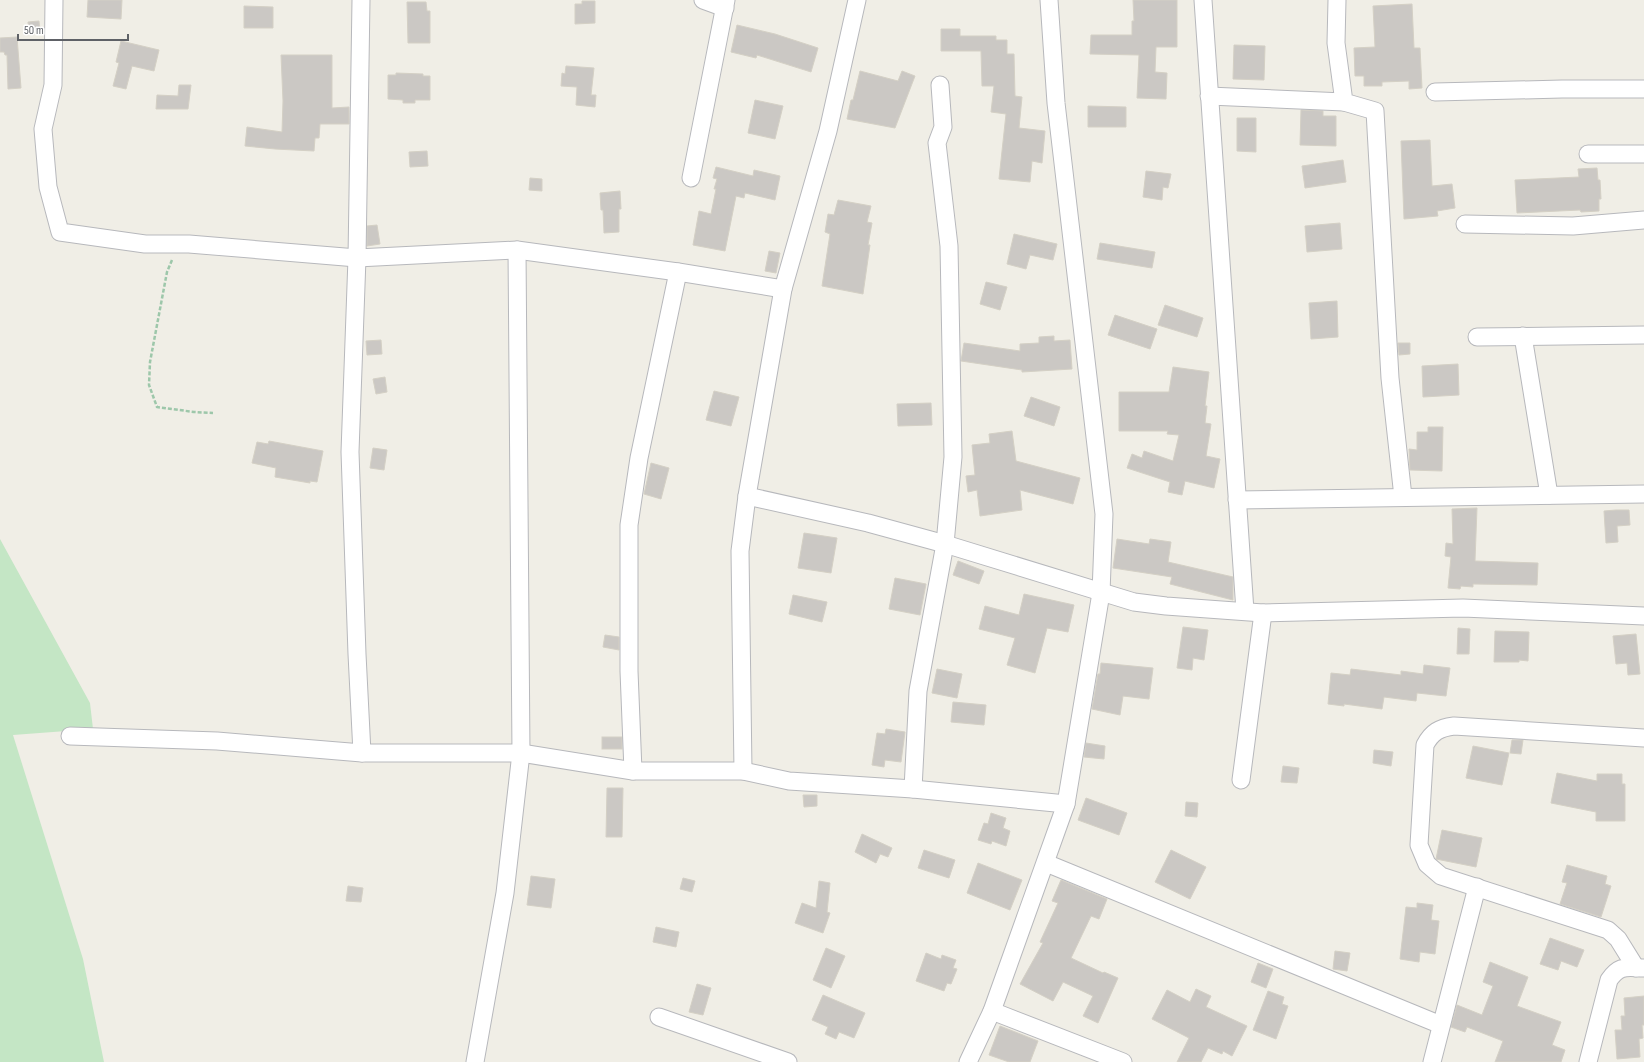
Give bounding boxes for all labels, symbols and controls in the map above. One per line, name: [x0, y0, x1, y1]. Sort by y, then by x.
scale bar: [18, 16, 128, 42]
text: 50 m: [24, 23, 44, 38]

